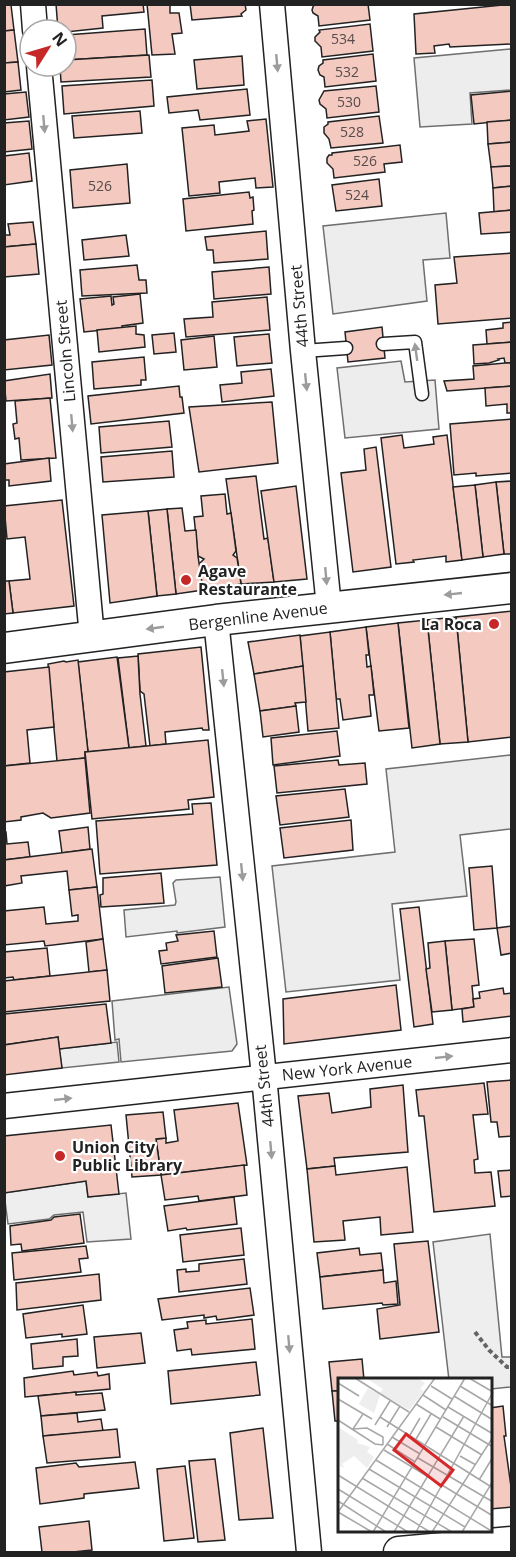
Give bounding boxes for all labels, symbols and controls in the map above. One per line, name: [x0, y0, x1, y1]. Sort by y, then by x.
north arrow: [18, 18, 78, 78]
text: N: [47, 27, 73, 51]
house number: 534: [331, 29, 355, 48]
one-way arrow: [272, 53, 282, 72]
house number: 532: [335, 62, 359, 81]
house number: 530: [337, 92, 361, 111]
one-way arrow: [39, 115, 49, 134]
house number: 528: [340, 122, 364, 141]
house number: 526: [353, 151, 377, 170]
house number: 526: [88, 176, 112, 195]
house number: 524: [345, 185, 369, 204]
street label: 44th Street: [284, 264, 314, 348]
street label: Lincoln Street: [50, 299, 80, 403]
one-way arrow: [412, 343, 421, 362]
one-way arrow: [301, 373, 311, 392]
one-way arrow: [67, 413, 77, 432]
place label: Agave Restaurante: [198, 560, 297, 600]
one-way arrow: [321, 567, 331, 586]
marker: Agave Restaurante: [179, 573, 193, 587]
one-way arrow: [444, 589, 463, 599]
street label: Bergenline Avenue: [187, 597, 329, 635]
place label: La Roca: [421, 613, 482, 635]
marker: La Roca: [487, 617, 501, 631]
one-way arrow: [146, 624, 165, 633]
one-way arrow: [218, 669, 227, 688]
one-way arrow: [238, 863, 247, 882]
street label: 44th Street: [249, 1043, 279, 1128]
street label: New York Avenue: [281, 1050, 413, 1086]
one-way arrow: [435, 1052, 454, 1062]
one-way arrow: [53, 1094, 72, 1104]
place label: Union City Public Library: [72, 1136, 183, 1176]
one-way arrow: [266, 1140, 276, 1159]
marker: Union City Public Library: [53, 1149, 67, 1163]
one-way arrow: [284, 1335, 294, 1354]
inset map: [338, 1378, 492, 1533]

